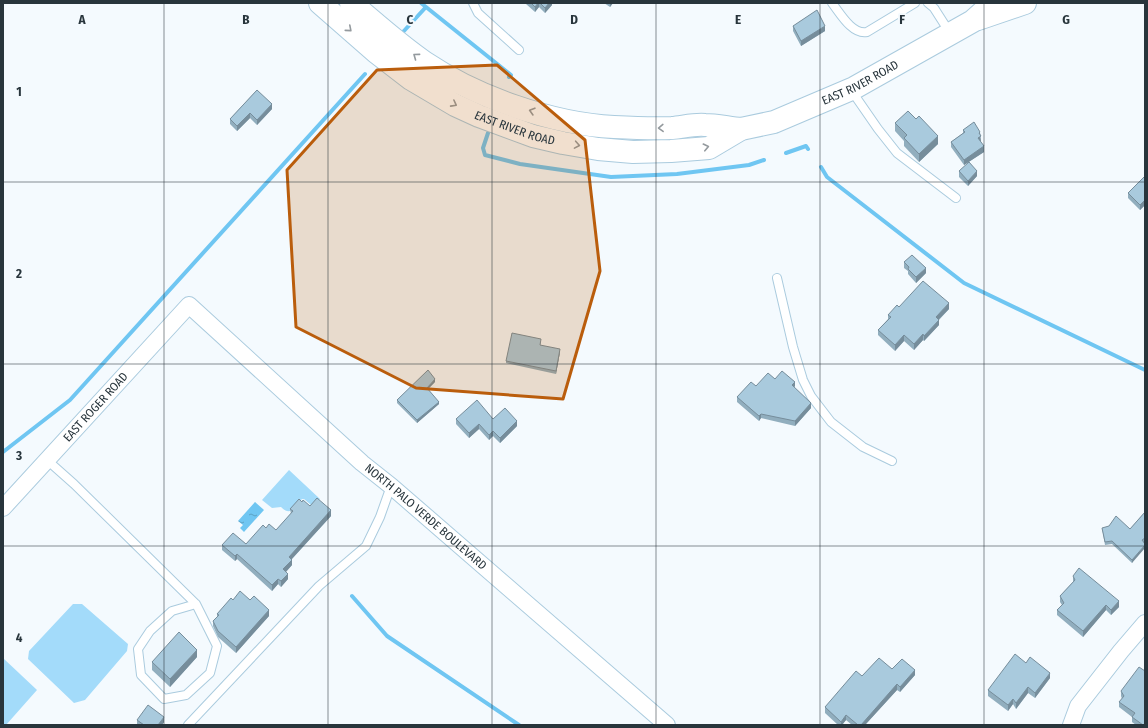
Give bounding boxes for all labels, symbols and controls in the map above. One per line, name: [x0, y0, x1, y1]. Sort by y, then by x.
text: A: [77, 12, 86, 27]
text: B: [242, 12, 250, 27]
text: C: [407, 12, 414, 27]
text: D: [570, 12, 578, 27]
text: E: [735, 12, 741, 27]
text: F: [899, 12, 905, 27]
text: G: [1062, 12, 1070, 27]
one-way arrow: [344, 24, 352, 31]
one-way arrow: [413, 53, 420, 60]
street label: EAST RIVER ROAD: [820, 57, 901, 108]
text: 1: [16, 84, 22, 99]
one-way arrow: [450, 100, 457, 107]
one-way arrow: [529, 107, 536, 116]
street label: EAST RIVER ROAD: [472, 108, 556, 148]
one-way arrow: [658, 124, 664, 132]
one-way arrow: [574, 140, 580, 149]
one-way arrow: [703, 143, 709, 151]
text: 2: [15, 266, 22, 281]
street label: EAST ROGER ROAD: [60, 369, 131, 445]
text: 3: [15, 448, 22, 463]
street label: NORTH PALO VERDE BOULEVARD: [362, 461, 489, 573]
text: 4: [16, 630, 23, 645]

